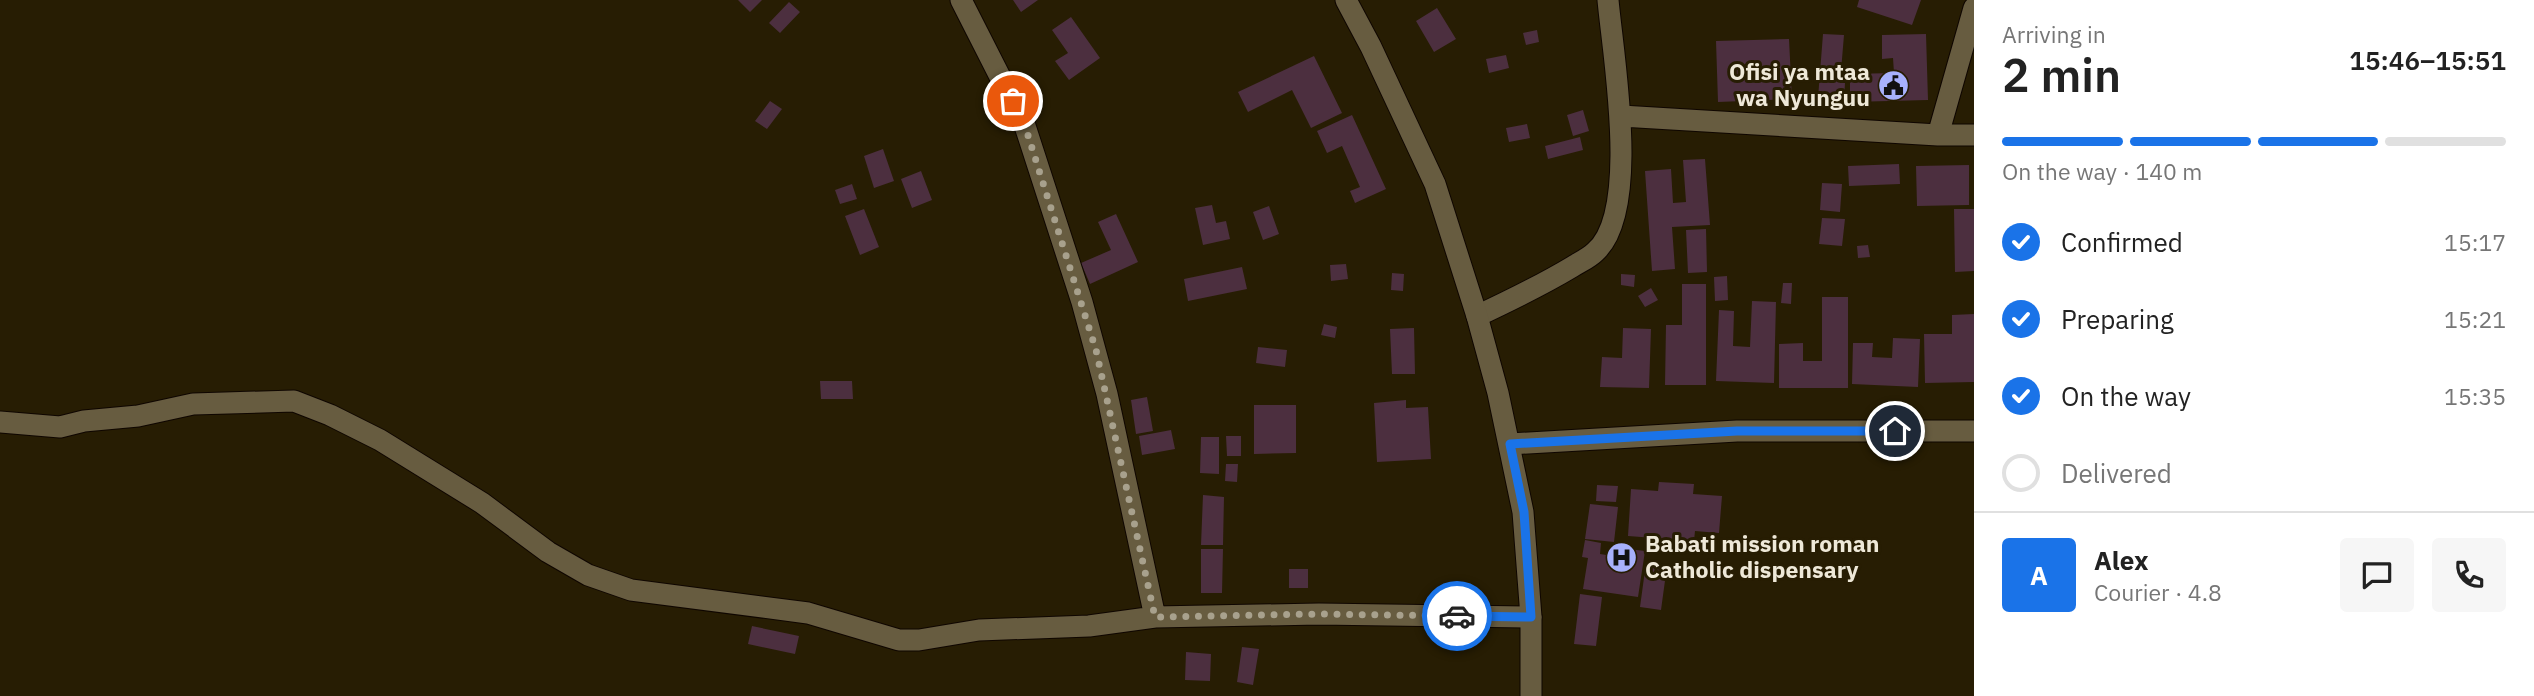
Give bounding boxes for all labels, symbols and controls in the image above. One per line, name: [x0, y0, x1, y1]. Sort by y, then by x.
text: Arriving in: [2002, 19, 2106, 49]
text: 15:46–15:51: [2349, 43, 2506, 77]
text: 2 min: [2002, 45, 2121, 105]
place label: Ofisi ya mtaa wa Nyunguu: [1729, 56, 1870, 112]
public building icon: Ofisi ya mtaa wa Nyunguu: [1876, 68, 1910, 102]
pin: [983, 71, 1043, 131]
icon: bag: [994, 82, 1032, 120]
text: On the way · 140 m: [2002, 156, 2202, 186]
icon: check: [2002, 223, 2040, 261]
text: Confirmed: [2061, 225, 2183, 259]
text: 15:17: [2444, 227, 2506, 257]
icon: check: [2002, 300, 2040, 338]
text: Preparing: [2061, 302, 2174, 336]
text: 15:21: [2444, 304, 2506, 334]
icon: check: [2002, 377, 2040, 415]
text: On the way: [2061, 379, 2191, 413]
text: 15:35: [2444, 381, 2506, 411]
pin: [1865, 401, 1925, 461]
icon: home: [1876, 412, 1914, 450]
text: Delivered: [2061, 456, 2172, 490]
place label: Babati mission roman Catholic dispensary: [1645, 528, 1880, 584]
button: chat: [2340, 538, 2414, 612]
button: phone: [2432, 538, 2506, 612]
hospital icon: Babati mission roman Catholic dispensary: [1605, 540, 1639, 574]
text: Alex: [2094, 543, 2148, 577]
text: A: [2030, 558, 2048, 592]
text: Courier · 4.8: [2094, 577, 2222, 607]
courier: [1422, 581, 1492, 651]
icon: car: [1438, 597, 1476, 635]

